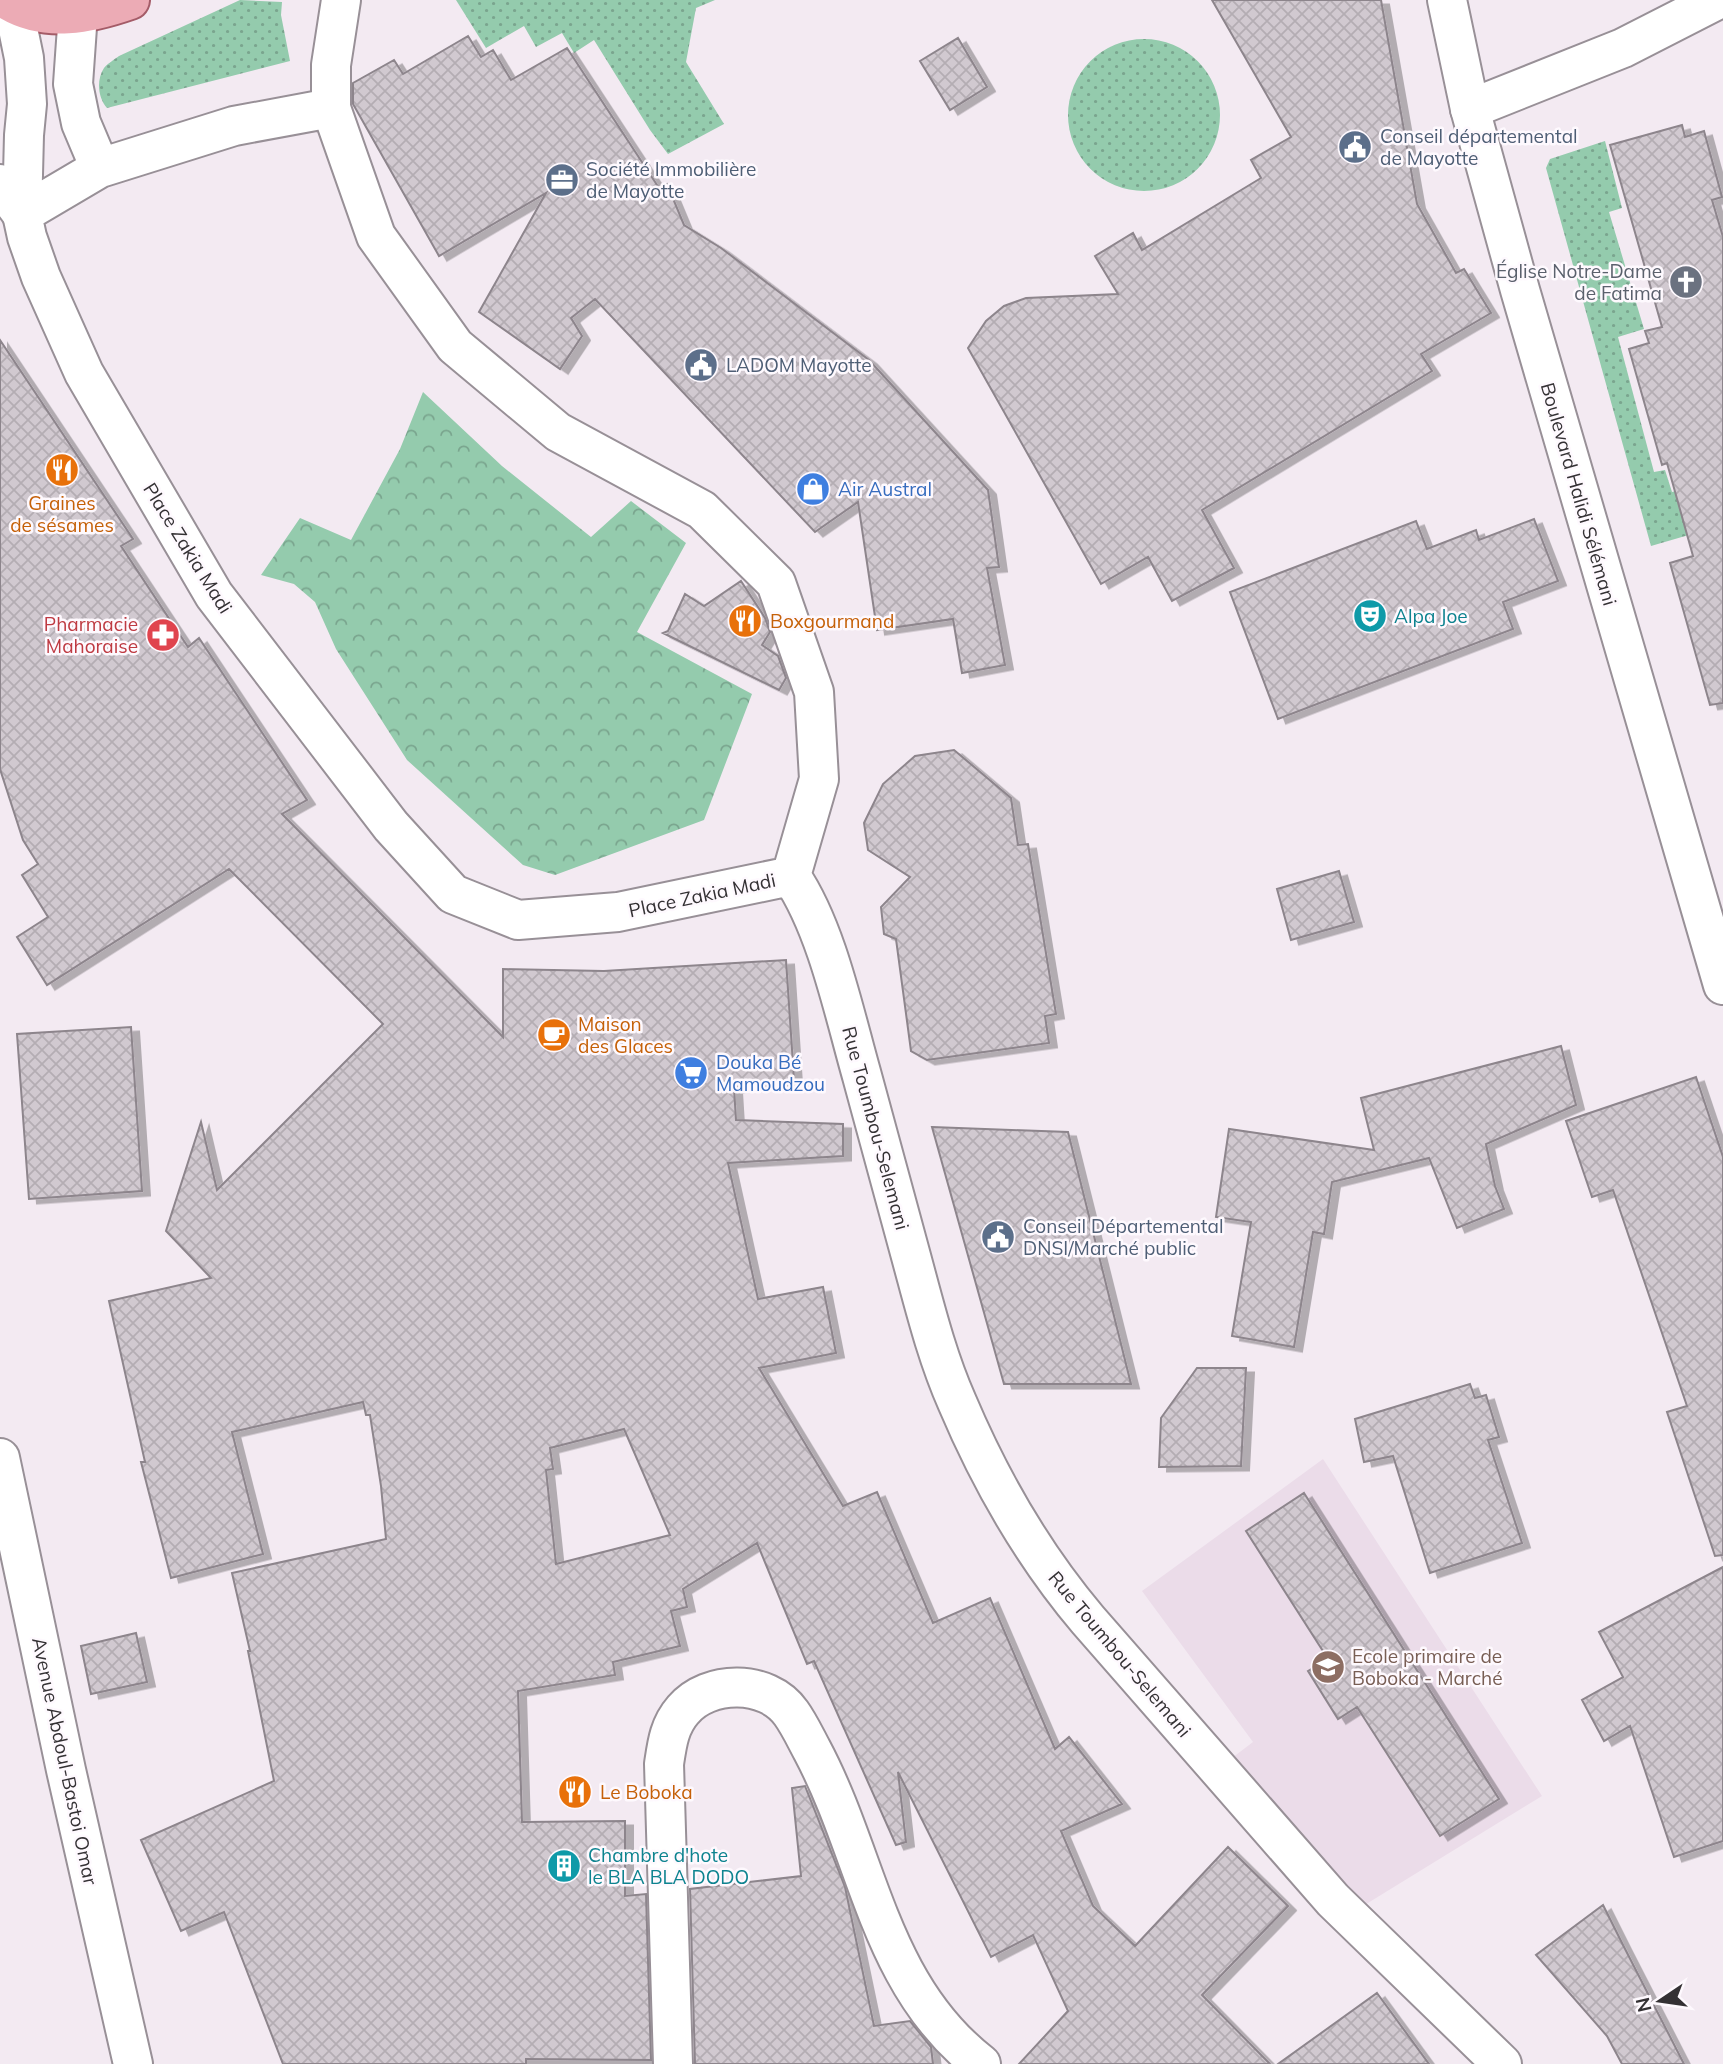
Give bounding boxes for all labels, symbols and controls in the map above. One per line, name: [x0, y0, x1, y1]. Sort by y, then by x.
place label: Conseil départemental de Mayotte: [1380, 124, 1578, 170]
public building icon: Conseil départemental de Mayotte: [1336, 128, 1374, 166]
place label: Société Immobilière de Mayotte: [586, 157, 756, 203]
office icon: Société Immobilière de Mayotte: [543, 161, 581, 199]
place label: Église Notre-Dame de Fatima: [1496, 259, 1662, 305]
church icon: Église Notre-Dame de Fatima: [1667, 263, 1705, 301]
public building icon: LADOM Mayotte: [682, 346, 720, 384]
place label: LADOM Mayotte: [726, 353, 872, 377]
street label: Boulevard Halidi Sélémani: [1536, 380, 1622, 608]
restaurant icon: Graines de sésames: [43, 451, 81, 489]
shop icon: Air Austral: [794, 470, 832, 508]
place label: Air Austral: [838, 477, 932, 501]
street label: Place Zakia Madi: [138, 478, 238, 618]
place label: Graines de sésames: [10, 491, 114, 537]
theatre icon: Alpa Joe: [1351, 597, 1389, 635]
restaurant icon: Boxgourmand: [726, 602, 764, 640]
place label: Alpa Joe: [1394, 604, 1468, 628]
place label: Boxgourmand: [770, 609, 894, 633]
place label: Pharmacie Mahoraise: [44, 612, 138, 658]
pharmacy icon: Pharmacie Mahoraise: [144, 616, 182, 654]
street label: Place Zakia Madi: [626, 868, 778, 922]
place label: Maison des Glaces: [578, 1012, 673, 1058]
cafe icon: Maison des Glaces: [535, 1016, 573, 1054]
street label: Rue Toumbou-Selemani: [837, 1024, 915, 1232]
place label: Douka Bé Mamoudzou: [716, 1050, 825, 1096]
supermarket icon: Douka Bé Mamoudzou: [672, 1054, 710, 1092]
place label: Conseil Départemental DNSI/Marché public: [1023, 1214, 1223, 1260]
public building icon: Conseil Départemental DNSI/Marché public: [979, 1218, 1017, 1256]
street label: Rue Toumbou-Selemani: [1043, 1566, 1197, 1742]
street label: Avenue Abdoul-Bastoi Omar: [27, 1635, 103, 1887]
place label: Ecole primaire de Boboka - Marché: [1352, 1644, 1503, 1690]
school or university icon: Ecole primaire de Boboka - Marché: [1309, 1648, 1347, 1686]
restaurant icon: Le Boboka: [556, 1773, 594, 1811]
place label: Le Boboka: [600, 1780, 693, 1804]
place label: Chambre d'hote le BLA BLA DODO: [588, 1843, 749, 1889]
building icon: Chambre d'hote le BLA BLA DODO: [545, 1847, 583, 1885]
north arrow: [1625, 1966, 1695, 2036]
text: N: [1630, 1995, 1657, 2015]

